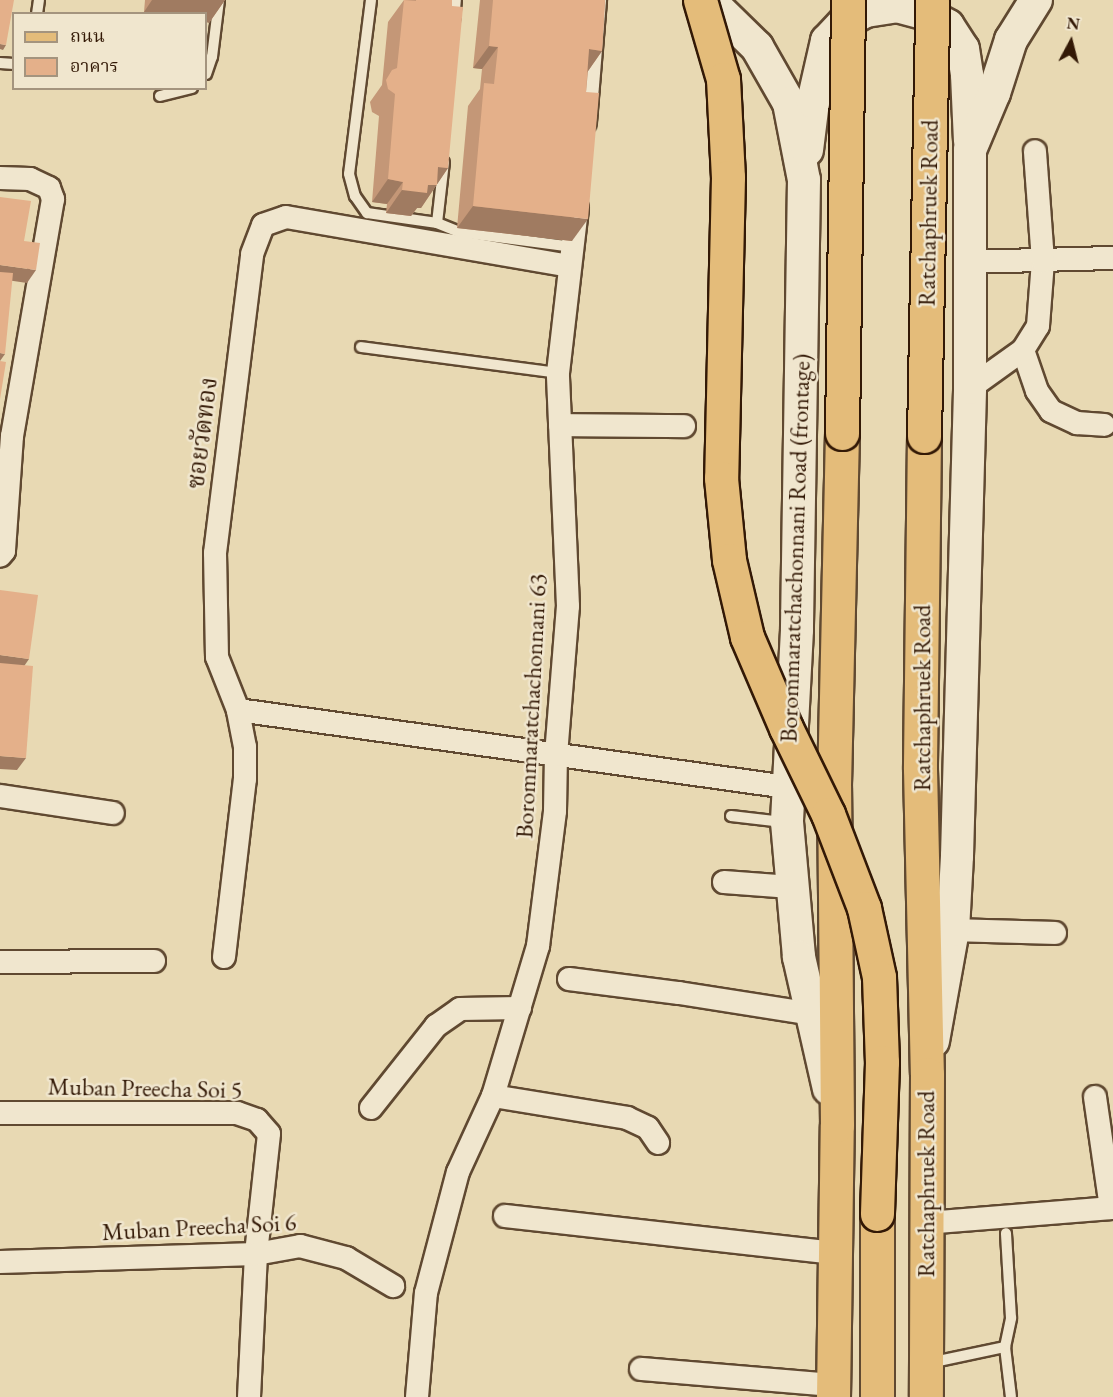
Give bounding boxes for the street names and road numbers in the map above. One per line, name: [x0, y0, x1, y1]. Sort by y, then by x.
street label: Ratchaphruek Road: [912, 119, 944, 307]
street label: Borommaratchachonnani Road (frontage): [774, 353, 816, 743]
street label: ซอยวัดทอง: [181, 376, 223, 490]
street label: Borommaratchachonnani 63: [510, 573, 552, 839]
street label: Ratchaphruek Road: [908, 605, 936, 791]
street label: Muban Preecha Soi 5: [48, 1072, 242, 1104]
street label: Ratchaphruek Road: [912, 1091, 940, 1277]
street label: Muban Preecha Soi 6: [101, 1208, 297, 1246]

